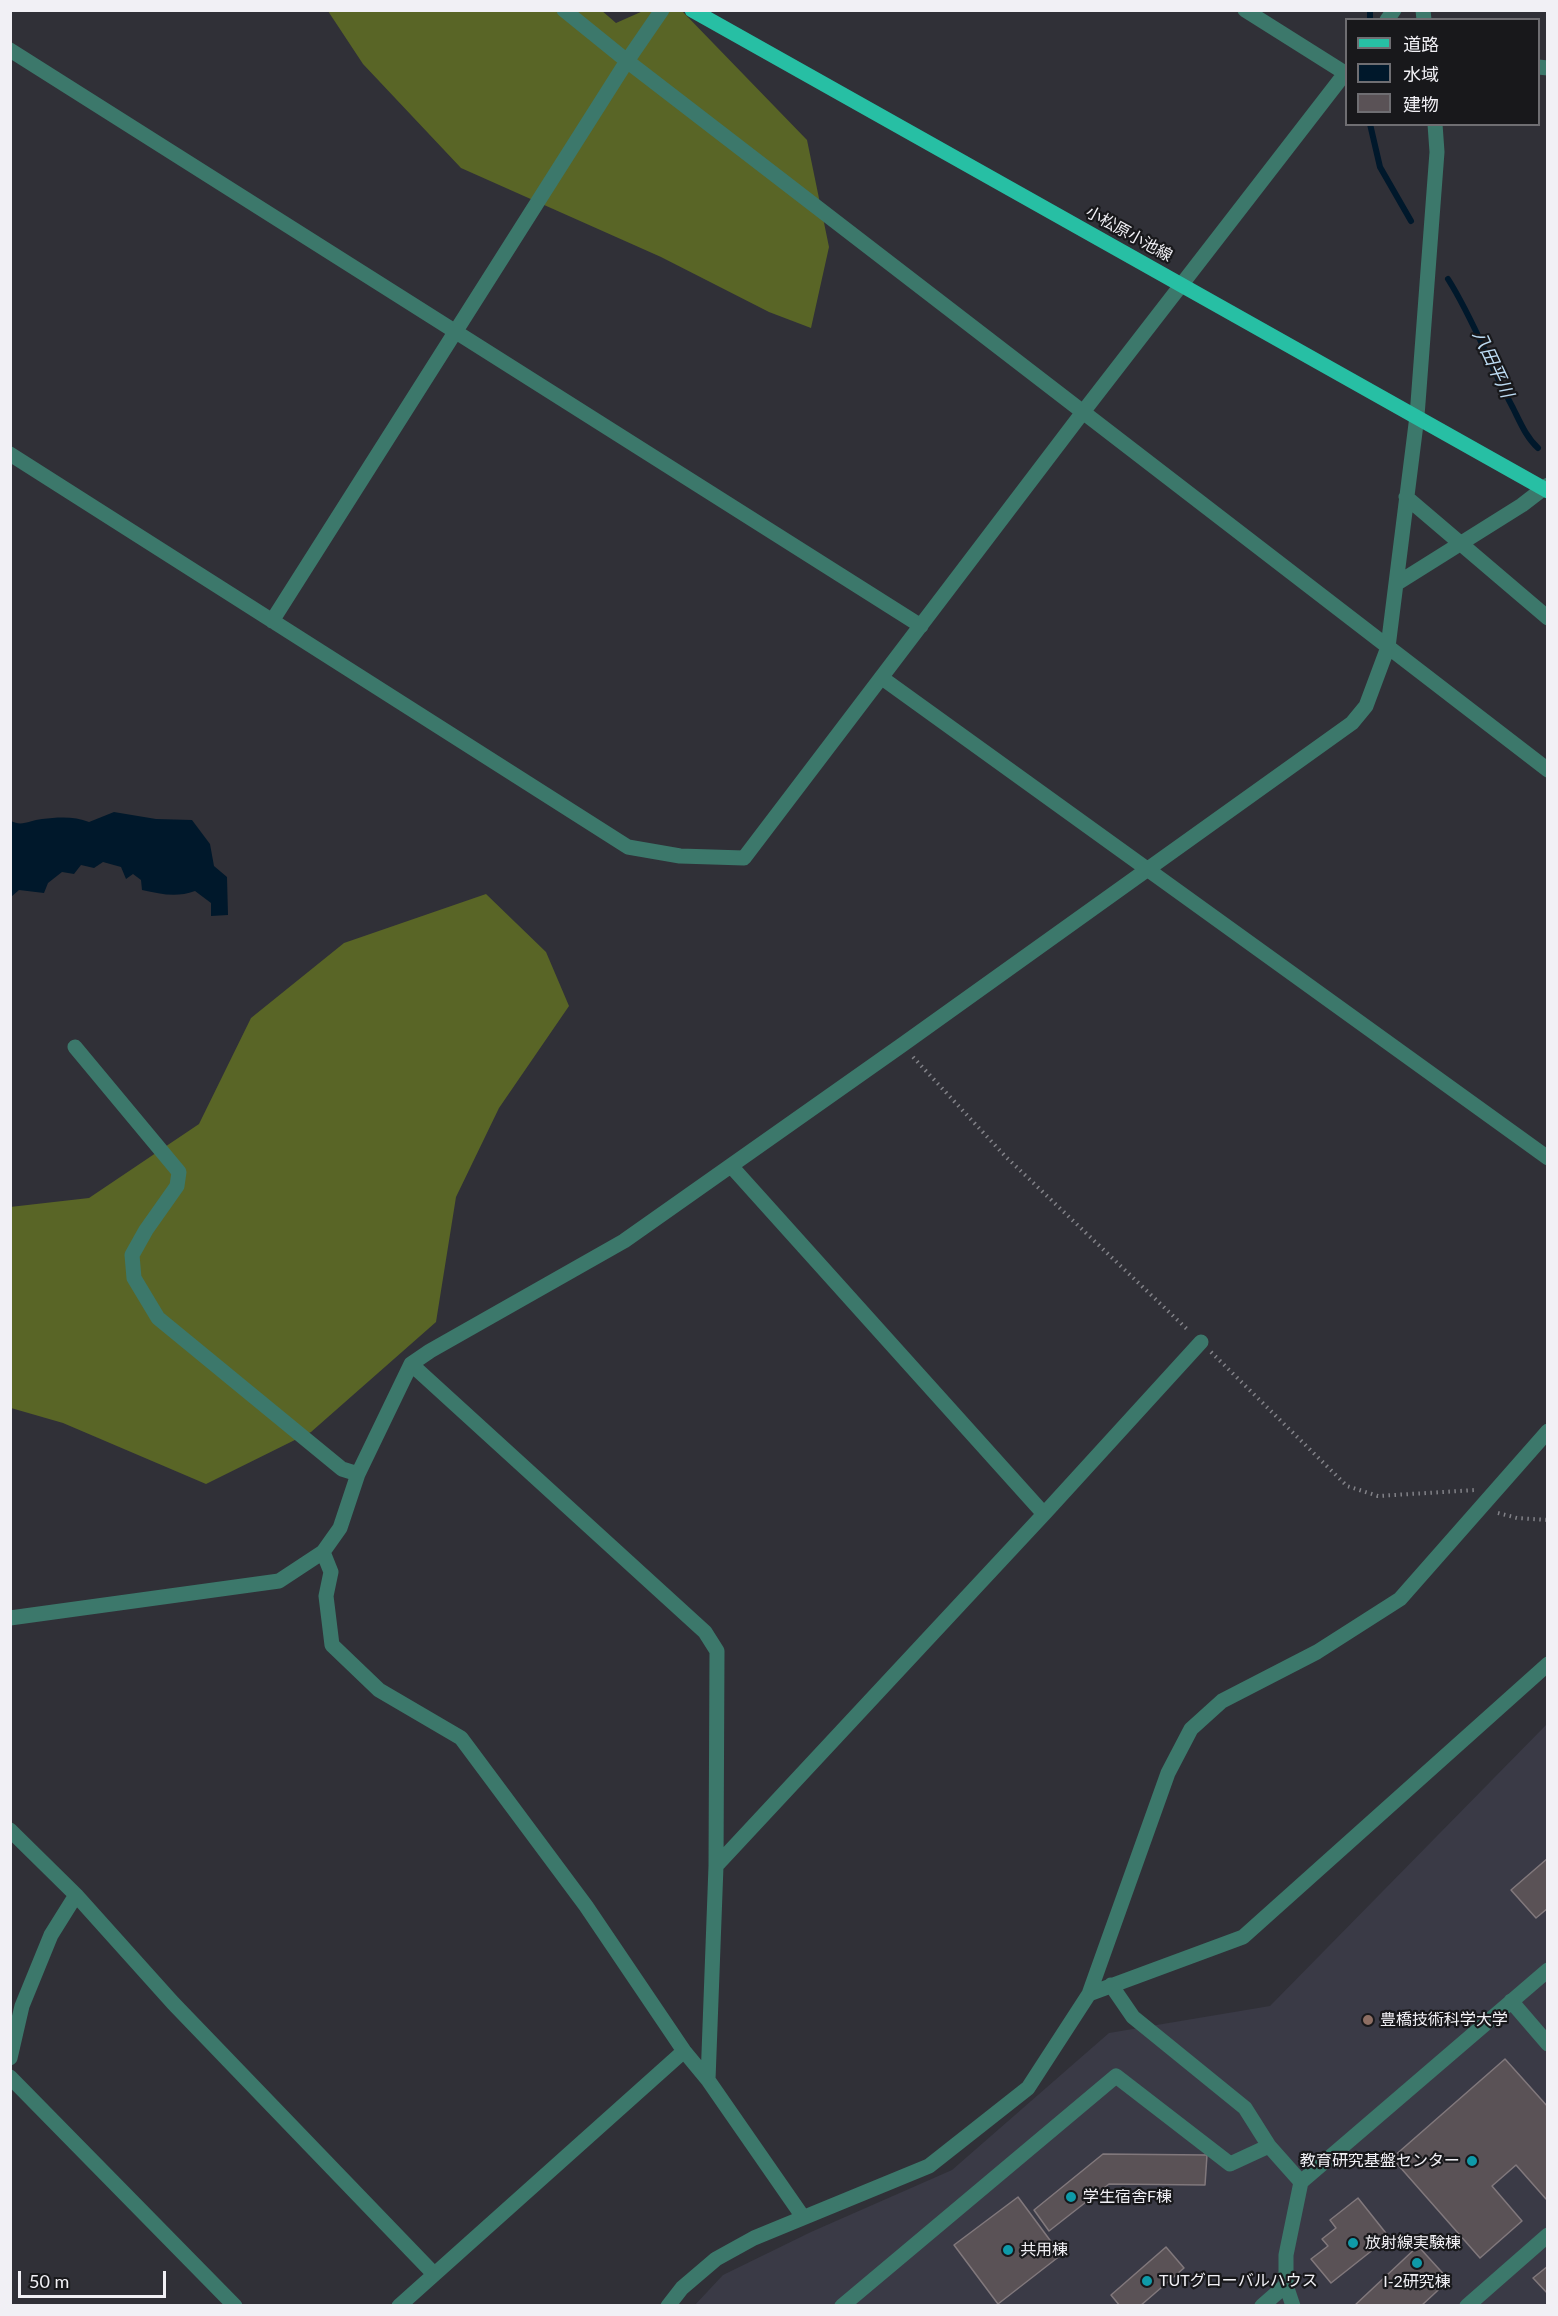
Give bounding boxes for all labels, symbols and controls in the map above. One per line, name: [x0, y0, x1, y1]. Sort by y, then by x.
legend: [1345, 18, 1540, 126]
text: 道路: [1403, 33, 1439, 55]
text: 水域: [1403, 63, 1439, 85]
text: 建物: [1403, 93, 1439, 115]
street label: 小松原小池線: [1082, 202, 1176, 266]
water label: 八田平川: [1468, 327, 1518, 401]
place label: 豊橋技術科学大学: [1380, 2010, 1508, 2030]
marker: 豊橋技術科学大学: [1361, 2013, 1375, 2027]
place label: 教育研究基盤センター: [1300, 2151, 1460, 2171]
marker: 教育研究基盤センター: [1465, 2154, 1479, 2168]
place label: 学生宿舎F棟: [1083, 2187, 1172, 2207]
marker: 学生宿舎F棟: [1064, 2190, 1078, 2204]
place label: 放射線実験棟: [1365, 2233, 1461, 2253]
marker: 放射線実験棟: [1346, 2236, 1360, 2250]
place label: 共用棟: [1020, 2240, 1068, 2260]
marker: 共用棟: [1001, 2243, 1015, 2257]
marker: I-2研究棟: [1410, 2256, 1424, 2270]
scale bar: [21, 2259, 170, 2297]
text: 50 m: [29, 2270, 69, 2292]
place label: TUTグローバルハウス: [1159, 2271, 1318, 2291]
place label: I-2研究棟: [1383, 2272, 1451, 2292]
marker: TUTグローバルハウス: [1140, 2274, 1154, 2288]

